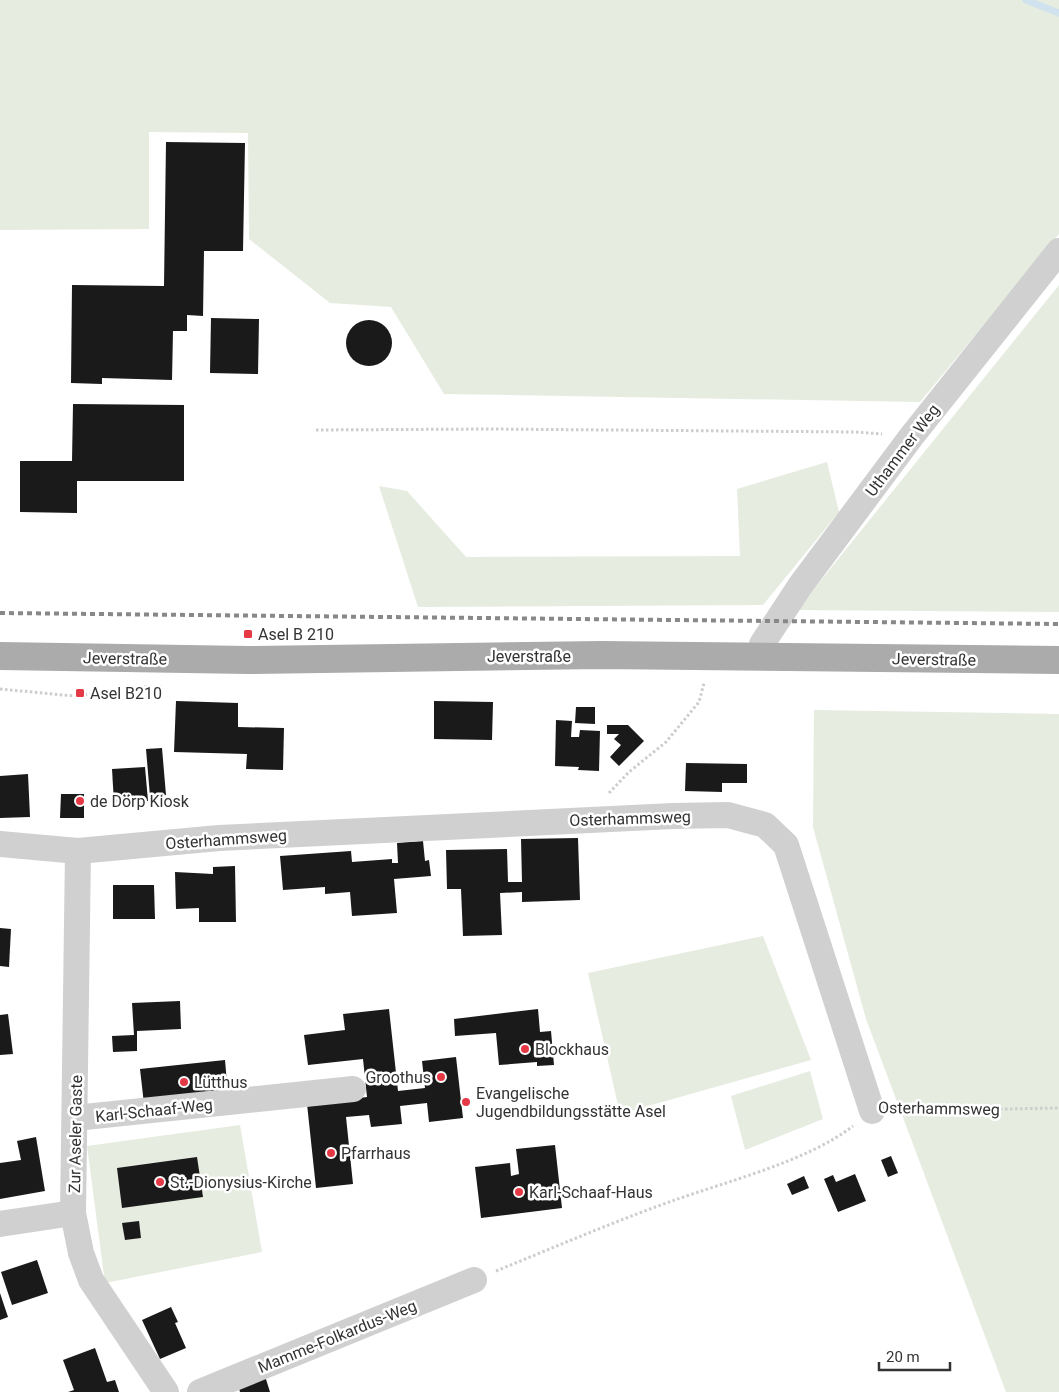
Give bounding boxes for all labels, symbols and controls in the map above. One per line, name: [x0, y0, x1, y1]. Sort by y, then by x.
street label: Uthammer Weg: [862, 400, 943, 500]
place label: Asel B 210: [258, 625, 334, 644]
marker: Asel B 210: [242, 628, 254, 640]
street label: Jeverstraße: [487, 647, 571, 666]
street label: Jeverstraße: [83, 648, 167, 669]
street label: Jeverstraße: [892, 649, 976, 670]
place label: Asel B210: [90, 684, 162, 703]
marker: Asel B210: [74, 687, 86, 699]
place label: de Dörp Kiosk: [90, 792, 190, 811]
marker: de Dörp Kiosk: [74, 795, 86, 807]
street label: Osterhammsweg: [569, 807, 691, 830]
street label: Osterhammsweg: [165, 826, 287, 853]
place label: Blockhaus: [535, 1040, 609, 1059]
marker: Blockhaus: [519, 1043, 531, 1055]
place label: Groothus: [365, 1068, 431, 1087]
marker: Groothus: [435, 1071, 447, 1083]
place label: Lütthus: [194, 1073, 247, 1092]
street label: Zur Aseler Gaste: [65, 1075, 86, 1193]
marker: Lütthus: [178, 1076, 190, 1088]
place label: Evangelische Jugendbildungsstätte Asel: [476, 1084, 666, 1121]
street label: Karl-Schaaf-Weg: [94, 1095, 214, 1126]
marker: Evangelische Jugendbildungsstätte Asel: [460, 1096, 472, 1108]
street label: Osterhammsweg: [878, 1098, 1000, 1119]
place label: Pfarrhaus: [341, 1144, 411, 1163]
marker: Pfarrhaus: [325, 1147, 337, 1159]
place label: St.-Dionysius-Kirche: [170, 1173, 312, 1192]
marker: St.-Dionysius-Kirche: [154, 1176, 166, 1188]
place label: Karl-Schaaf-Haus: [529, 1183, 653, 1202]
marker: Karl-Schaaf-Haus: [513, 1186, 525, 1198]
street label: Mamme-Folkardus-Weg: [255, 1296, 419, 1377]
scale bar: [879, 1340, 950, 1372]
text: 20 m: [886, 1348, 920, 1366]

